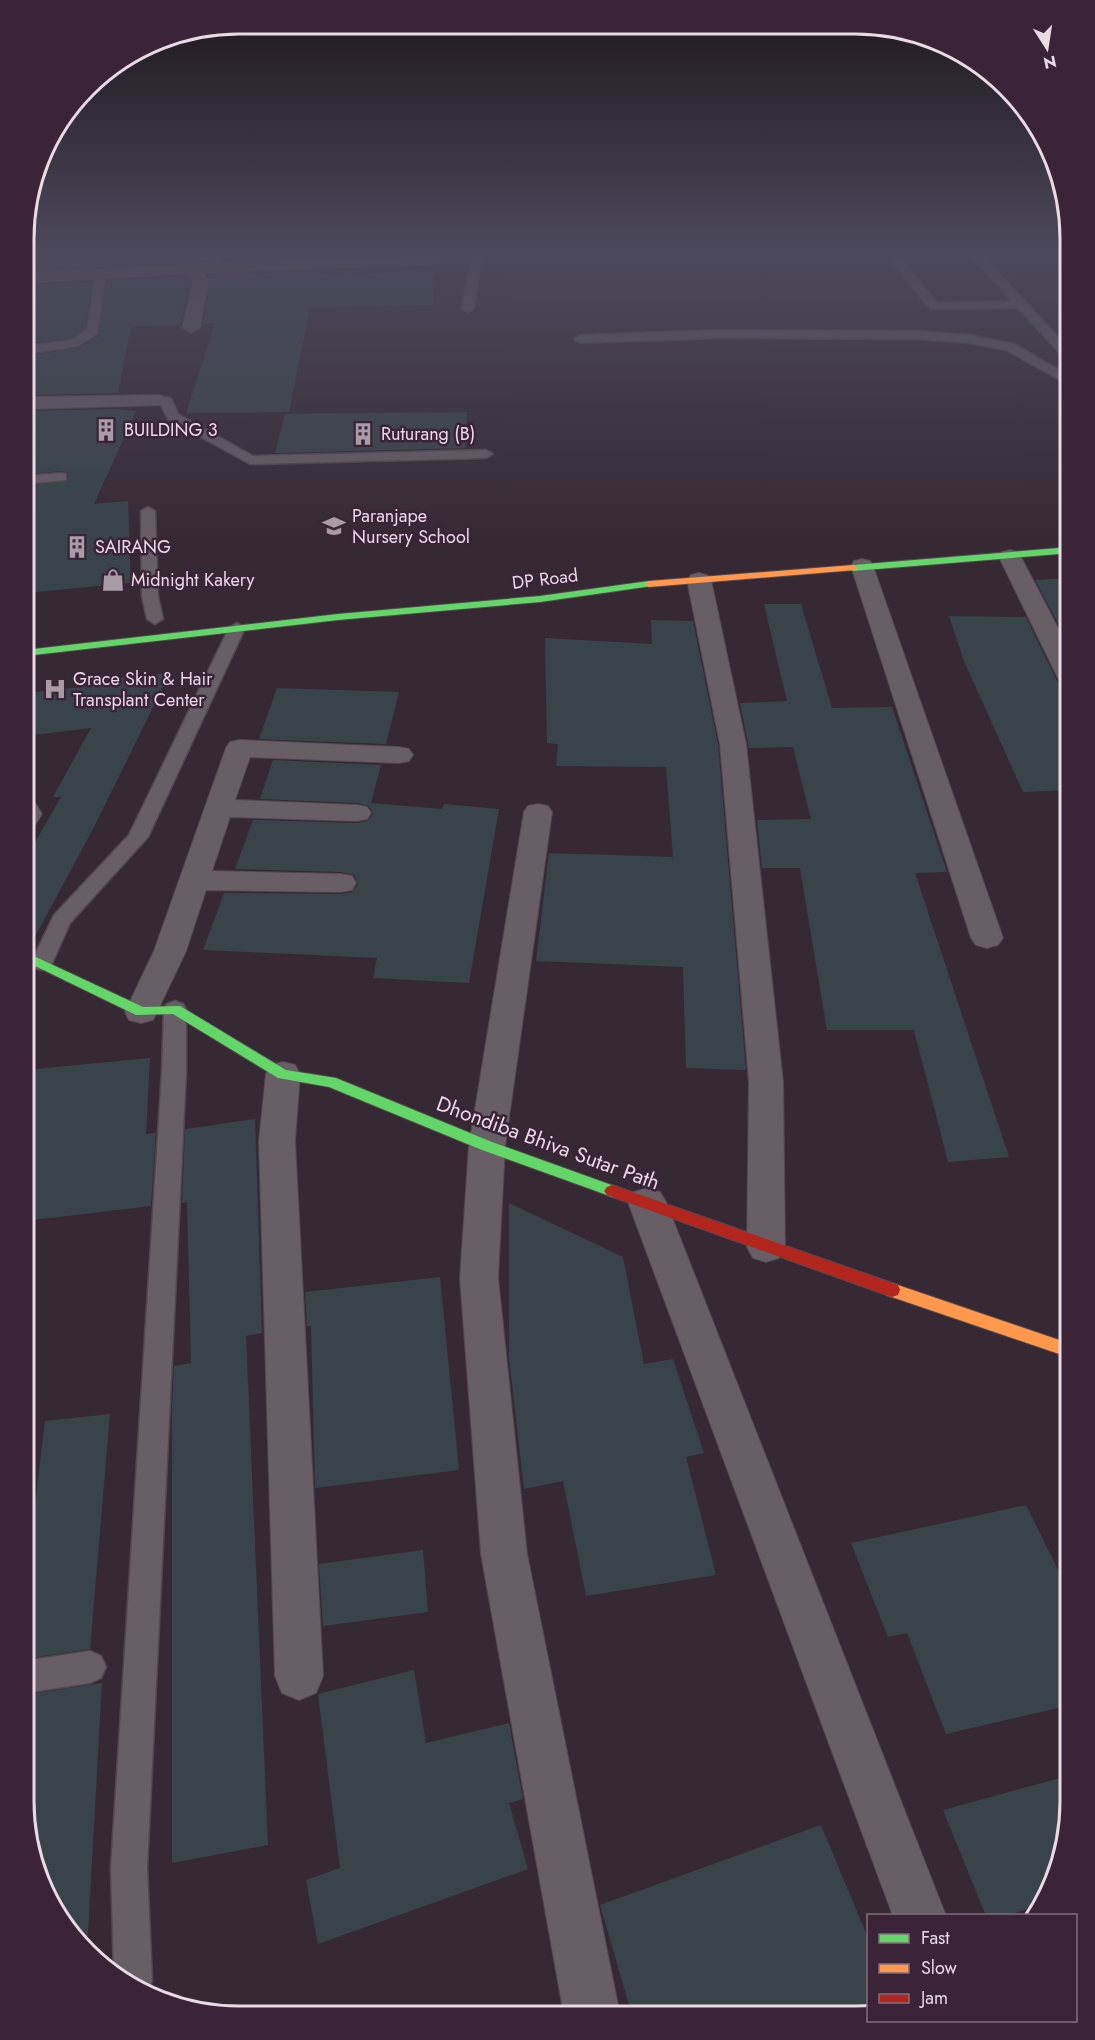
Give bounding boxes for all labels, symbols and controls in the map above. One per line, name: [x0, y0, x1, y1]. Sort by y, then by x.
north arrow: [1017, 18, 1077, 78]
text: N: [1041, 50, 1059, 75]
building icon: BUILDING 3: [93, 417, 119, 443]
place label: BUILDING 3: [124, 417, 218, 443]
building icon: Ruturang (B): [350, 421, 376, 447]
place label: Ruturang (B): [381, 421, 475, 447]
place label: Paranjape Nursery School: [352, 503, 470, 550]
school or university icon: Paranjape Nursery School: [321, 513, 347, 539]
building icon: SAIRANG: [64, 534, 90, 560]
place label: SAIRANG: [95, 534, 171, 560]
street label: DP Road: [510, 562, 580, 596]
shop icon: Midnight Kakery: [100, 567, 126, 593]
place label: Midnight Kakery: [131, 567, 255, 593]
place label: Grace Skin & Hair Transplant Center: [73, 666, 213, 713]
hospital icon: Grace Skin & Hair Transplant Center: [42, 676, 68, 702]
street label: Dhondiba Bhiva Sutar Path: [432, 1089, 664, 1197]
legend: [867, 1914, 1077, 2022]
text: Fast: [921, 1925, 950, 1951]
text: Slow: [921, 1955, 958, 1981]
text: Jam: [919, 1985, 948, 2011]

